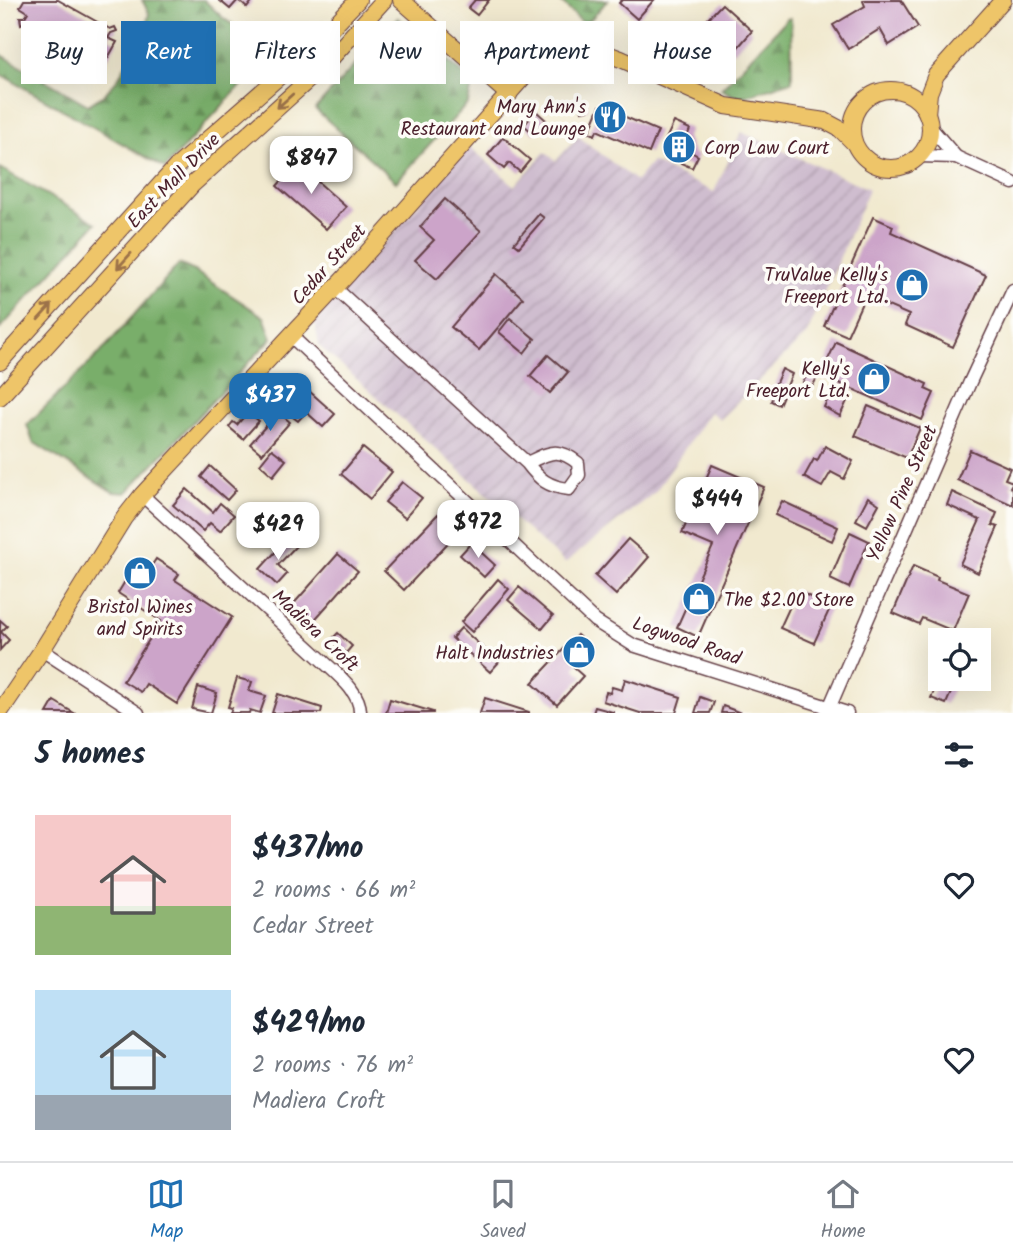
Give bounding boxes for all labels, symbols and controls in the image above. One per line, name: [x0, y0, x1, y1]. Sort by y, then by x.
chip: Buy: [21, 21, 107, 84]
chip: Rent: [121, 21, 216, 84]
chip: Filters: [230, 21, 340, 84]
chip: New: [354, 21, 446, 84]
chip: Apartment: [460, 21, 614, 84]
chip: House: [628, 21, 736, 84]
one-way arrow: [276, 93, 294, 109]
place label: Mary Ann's Restaurant and Lounge: [401, 93, 586, 145]
restaurant icon: Mary Ann's Restaurant and Lounge: [591, 98, 629, 136]
street label: East Mall Drive: [121, 126, 228, 236]
building icon: Corp Law Court: [660, 128, 698, 166]
place label: Corp Law Court: [704, 134, 830, 164]
pin: $847: [270, 136, 352, 196]
text: $847: [286, 141, 336, 177]
street label: Cedar Street: [285, 218, 375, 313]
one-way arrow: [116, 252, 132, 270]
place label: TruValue Kelly's Freeport Ltd.: [765, 261, 888, 313]
shop icon: TruValue Kelly's Freeport Ltd.: [893, 266, 931, 304]
one-way arrow: [37, 303, 53, 321]
place label: Kelly's Freeport Ltd.: [746, 355, 850, 407]
shop icon: Kelly's Freeport Ltd.: [855, 360, 893, 398]
pin: $437: [229, 374, 311, 433]
text: $437: [245, 378, 295, 414]
street label: Yellow Pine Street: [859, 420, 947, 567]
pin: $444: [676, 477, 758, 537]
text: $444: [691, 482, 743, 518]
pin: $972: [437, 500, 519, 560]
pin: $429: [237, 503, 319, 562]
text: $972: [453, 505, 503, 541]
text: $429: [252, 507, 304, 543]
shop icon: Bristol Wines and Spirits: [121, 554, 159, 592]
shop icon: The $2.00 Store: [680, 580, 718, 618]
street label: Madiera Croft: [264, 583, 366, 680]
place label: The $2.00 Store: [724, 586, 854, 616]
place label: Bristol Wines and Spirits: [87, 593, 193, 645]
street label: Logwood Road: [628, 609, 745, 675]
map controls: [928, 628, 991, 691]
button: locate: [928, 628, 991, 691]
shop icon: Halt Industries: [560, 633, 598, 671]
place label: Halt Industries: [435, 639, 554, 669]
text: 5 homes: [35, 731, 146, 779]
icon: filters: [940, 736, 978, 774]
text: $437/mo: [252, 825, 363, 873]
icon: home: [91, 843, 175, 927]
icon: heart: [940, 866, 978, 904]
text: 2 rooms · 66 m²: [252, 873, 415, 909]
text: Cedar Street: [252, 909, 374, 945]
text: $429/mo: [252, 1000, 366, 1048]
icon: home: [91, 1018, 175, 1102]
icon: heart: [940, 1041, 978, 1079]
text: 2 rooms · 76 m²: [252, 1048, 413, 1084]
text: Madiera Croft: [252, 1084, 385, 1120]
tab: Map: [147, 1175, 185, 1247]
tab: Saved: [480, 1175, 526, 1247]
tab: Home: [820, 1175, 866, 1247]

